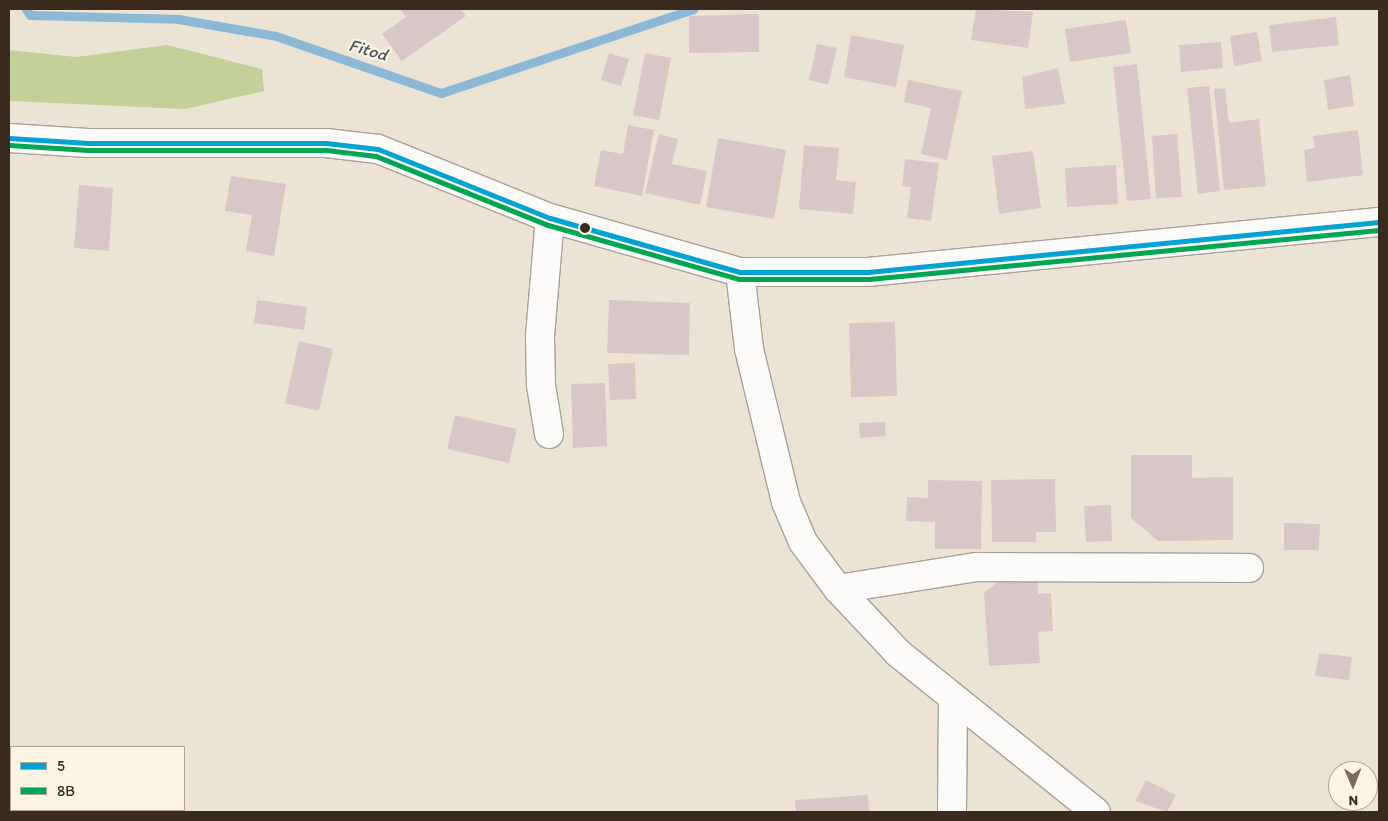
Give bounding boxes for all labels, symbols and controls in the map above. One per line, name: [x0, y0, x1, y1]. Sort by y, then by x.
water label: Fitod: [346, 34, 390, 66]
unlabelled marker: [580, 223, 590, 233]
legend: [10, 746, 185, 811]
text: 5: [57, 757, 65, 775]
north arrow: [1328, 761, 1378, 811]
text: 8B: [57, 782, 75, 800]
text: N: [1348, 792, 1358, 809]

